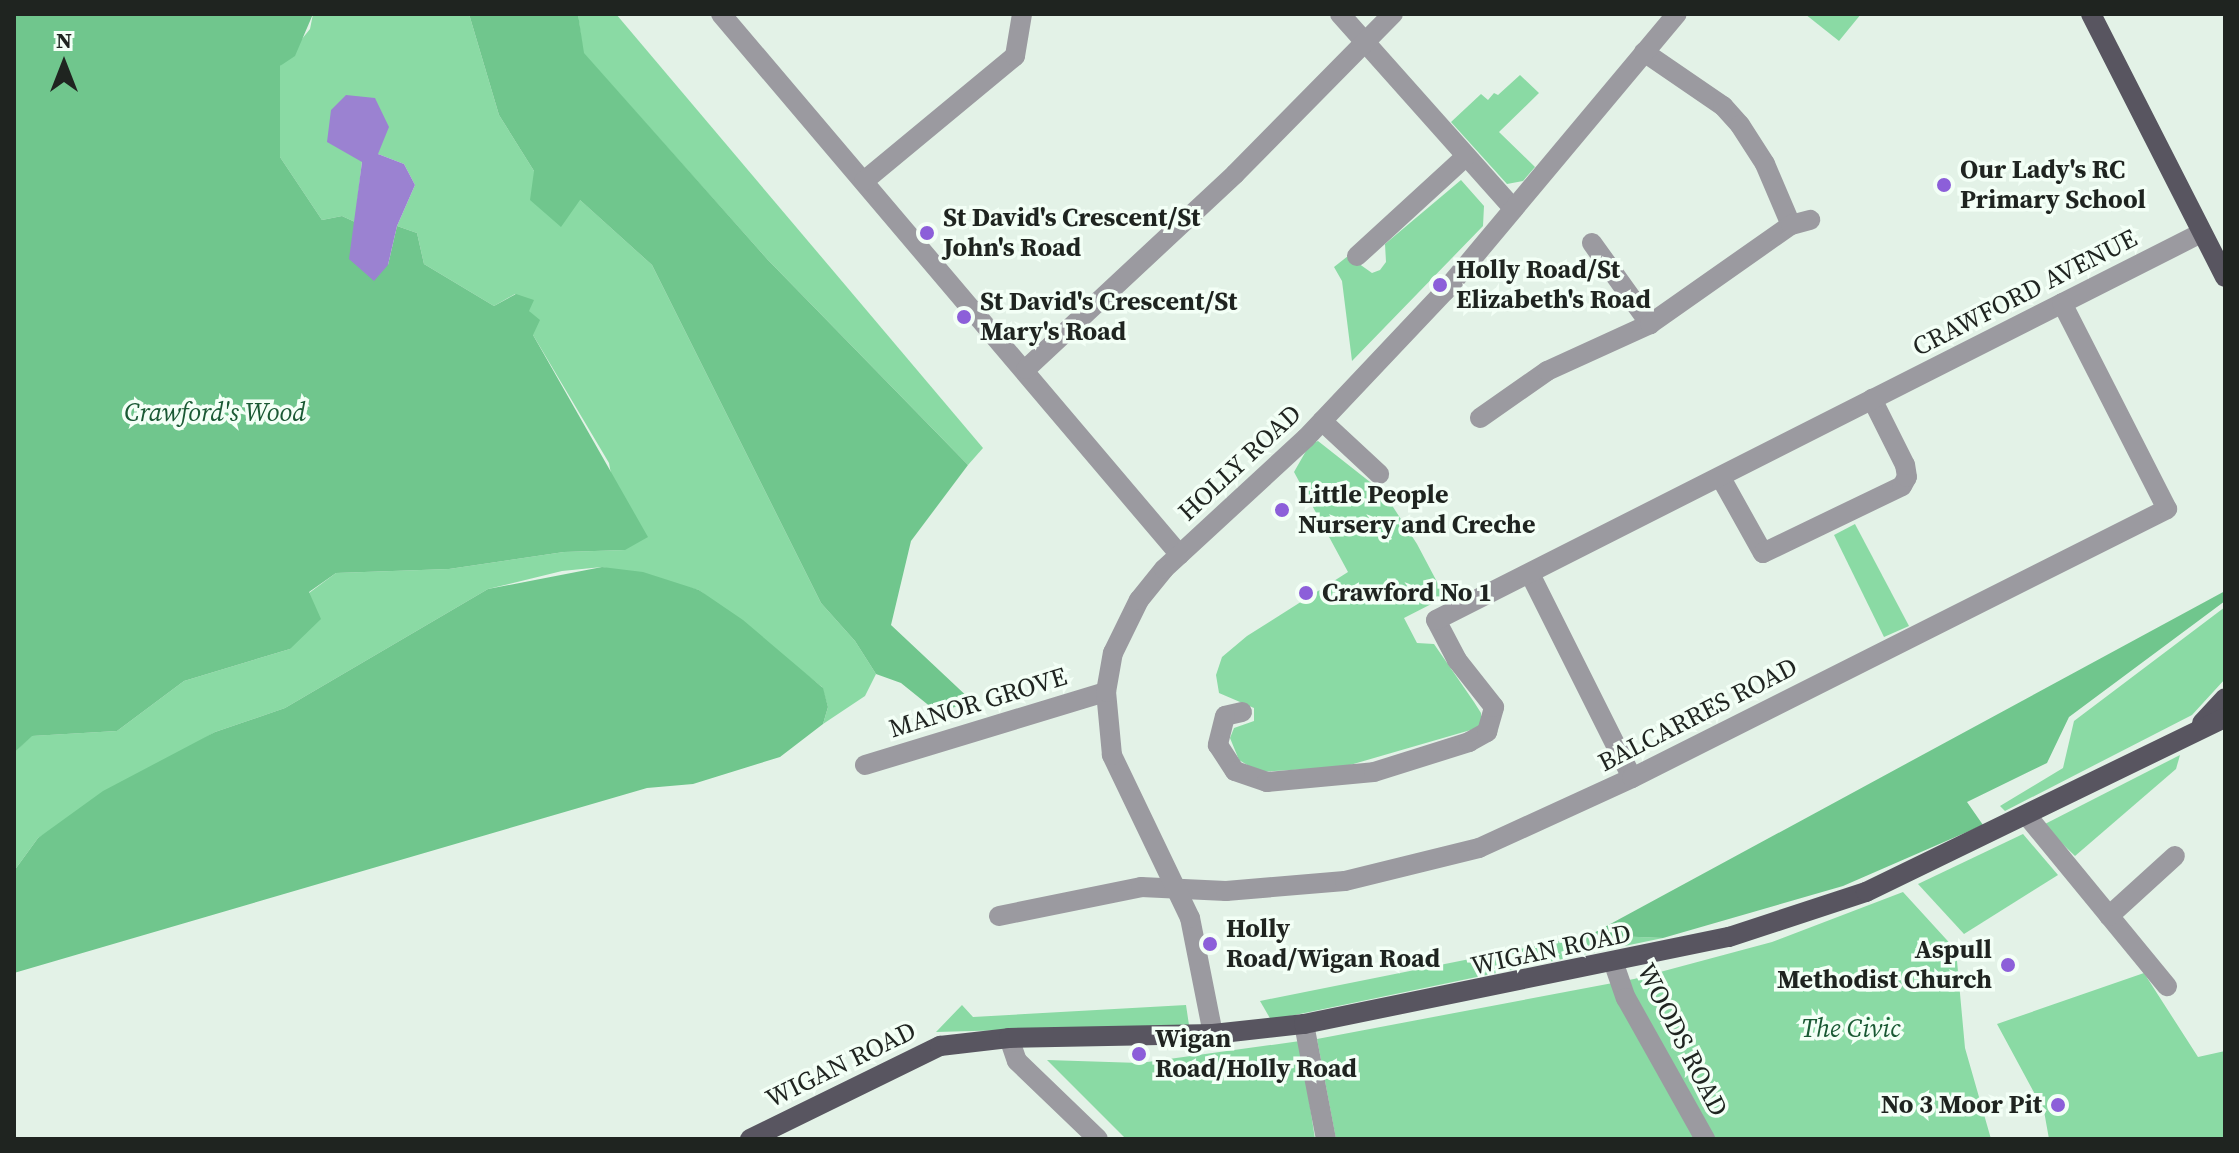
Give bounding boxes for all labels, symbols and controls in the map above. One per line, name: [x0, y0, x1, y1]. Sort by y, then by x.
north arrow: [24, 24, 104, 104]
text: N: [56, 25, 72, 55]
place label: Our Lady's RC Primary School: [1960, 154, 2146, 216]
marker: Our Lady's RC Primary School: [1935, 176, 1953, 194]
place label: St David's Crescent/St John's Road: [943, 202, 1200, 264]
street label: CRAWFORD AVENUE: [1908, 223, 2142, 363]
marker: St David's Crescent/St John's Road: [918, 224, 936, 242]
place label: Holly Road/St Elizabeth's Road: [1456, 254, 1651, 316]
marker: Holly Road/St Elizabeth's Road: [1431, 276, 1449, 294]
place label: St David's Crescent/St Mary's Road: [980, 286, 1237, 348]
marker: St David's Crescent/St Mary's Road: [955, 308, 973, 326]
park label: Crawford's Wood: [124, 397, 306, 429]
street label: HOLLY ROAD: [1172, 398, 1308, 528]
place label: Little People Nursery and Creche: [1298, 479, 1535, 540]
marker: Little People Nursery and Creche: [1273, 501, 1291, 519]
place label: Crawford No 1: [1322, 577, 1492, 609]
marker: Crawford No 1: [1297, 584, 1315, 602]
street label: BALCARRES ROAD: [1593, 651, 1803, 779]
street label: MANOR GROVE: [885, 661, 1071, 745]
place label: Holly Road/Wigan Road: [1226, 913, 1440, 974]
street label: WIGAN ROAD: [1468, 918, 1634, 982]
place label: Aspull Methodist Church: [1777, 934, 1992, 996]
marker: Holly Road/Wigan Road: [1201, 935, 1219, 953]
marker: Aspull Methodist Church: [1999, 956, 2017, 974]
street label: WOODS ROAD: [1630, 958, 1734, 1122]
park label: The Civic: [1801, 1013, 1901, 1045]
street label: WIGAN ROAD: [761, 1015, 921, 1115]
place label: Wigan Road/Holly Road: [1155, 1023, 1357, 1084]
marker: Wigan Road/Holly Road: [1130, 1045, 1148, 1063]
place label: No 3 Moor Pit: [1881, 1089, 2042, 1121]
marker: No 3 Moor Pit: [2049, 1096, 2067, 1114]

